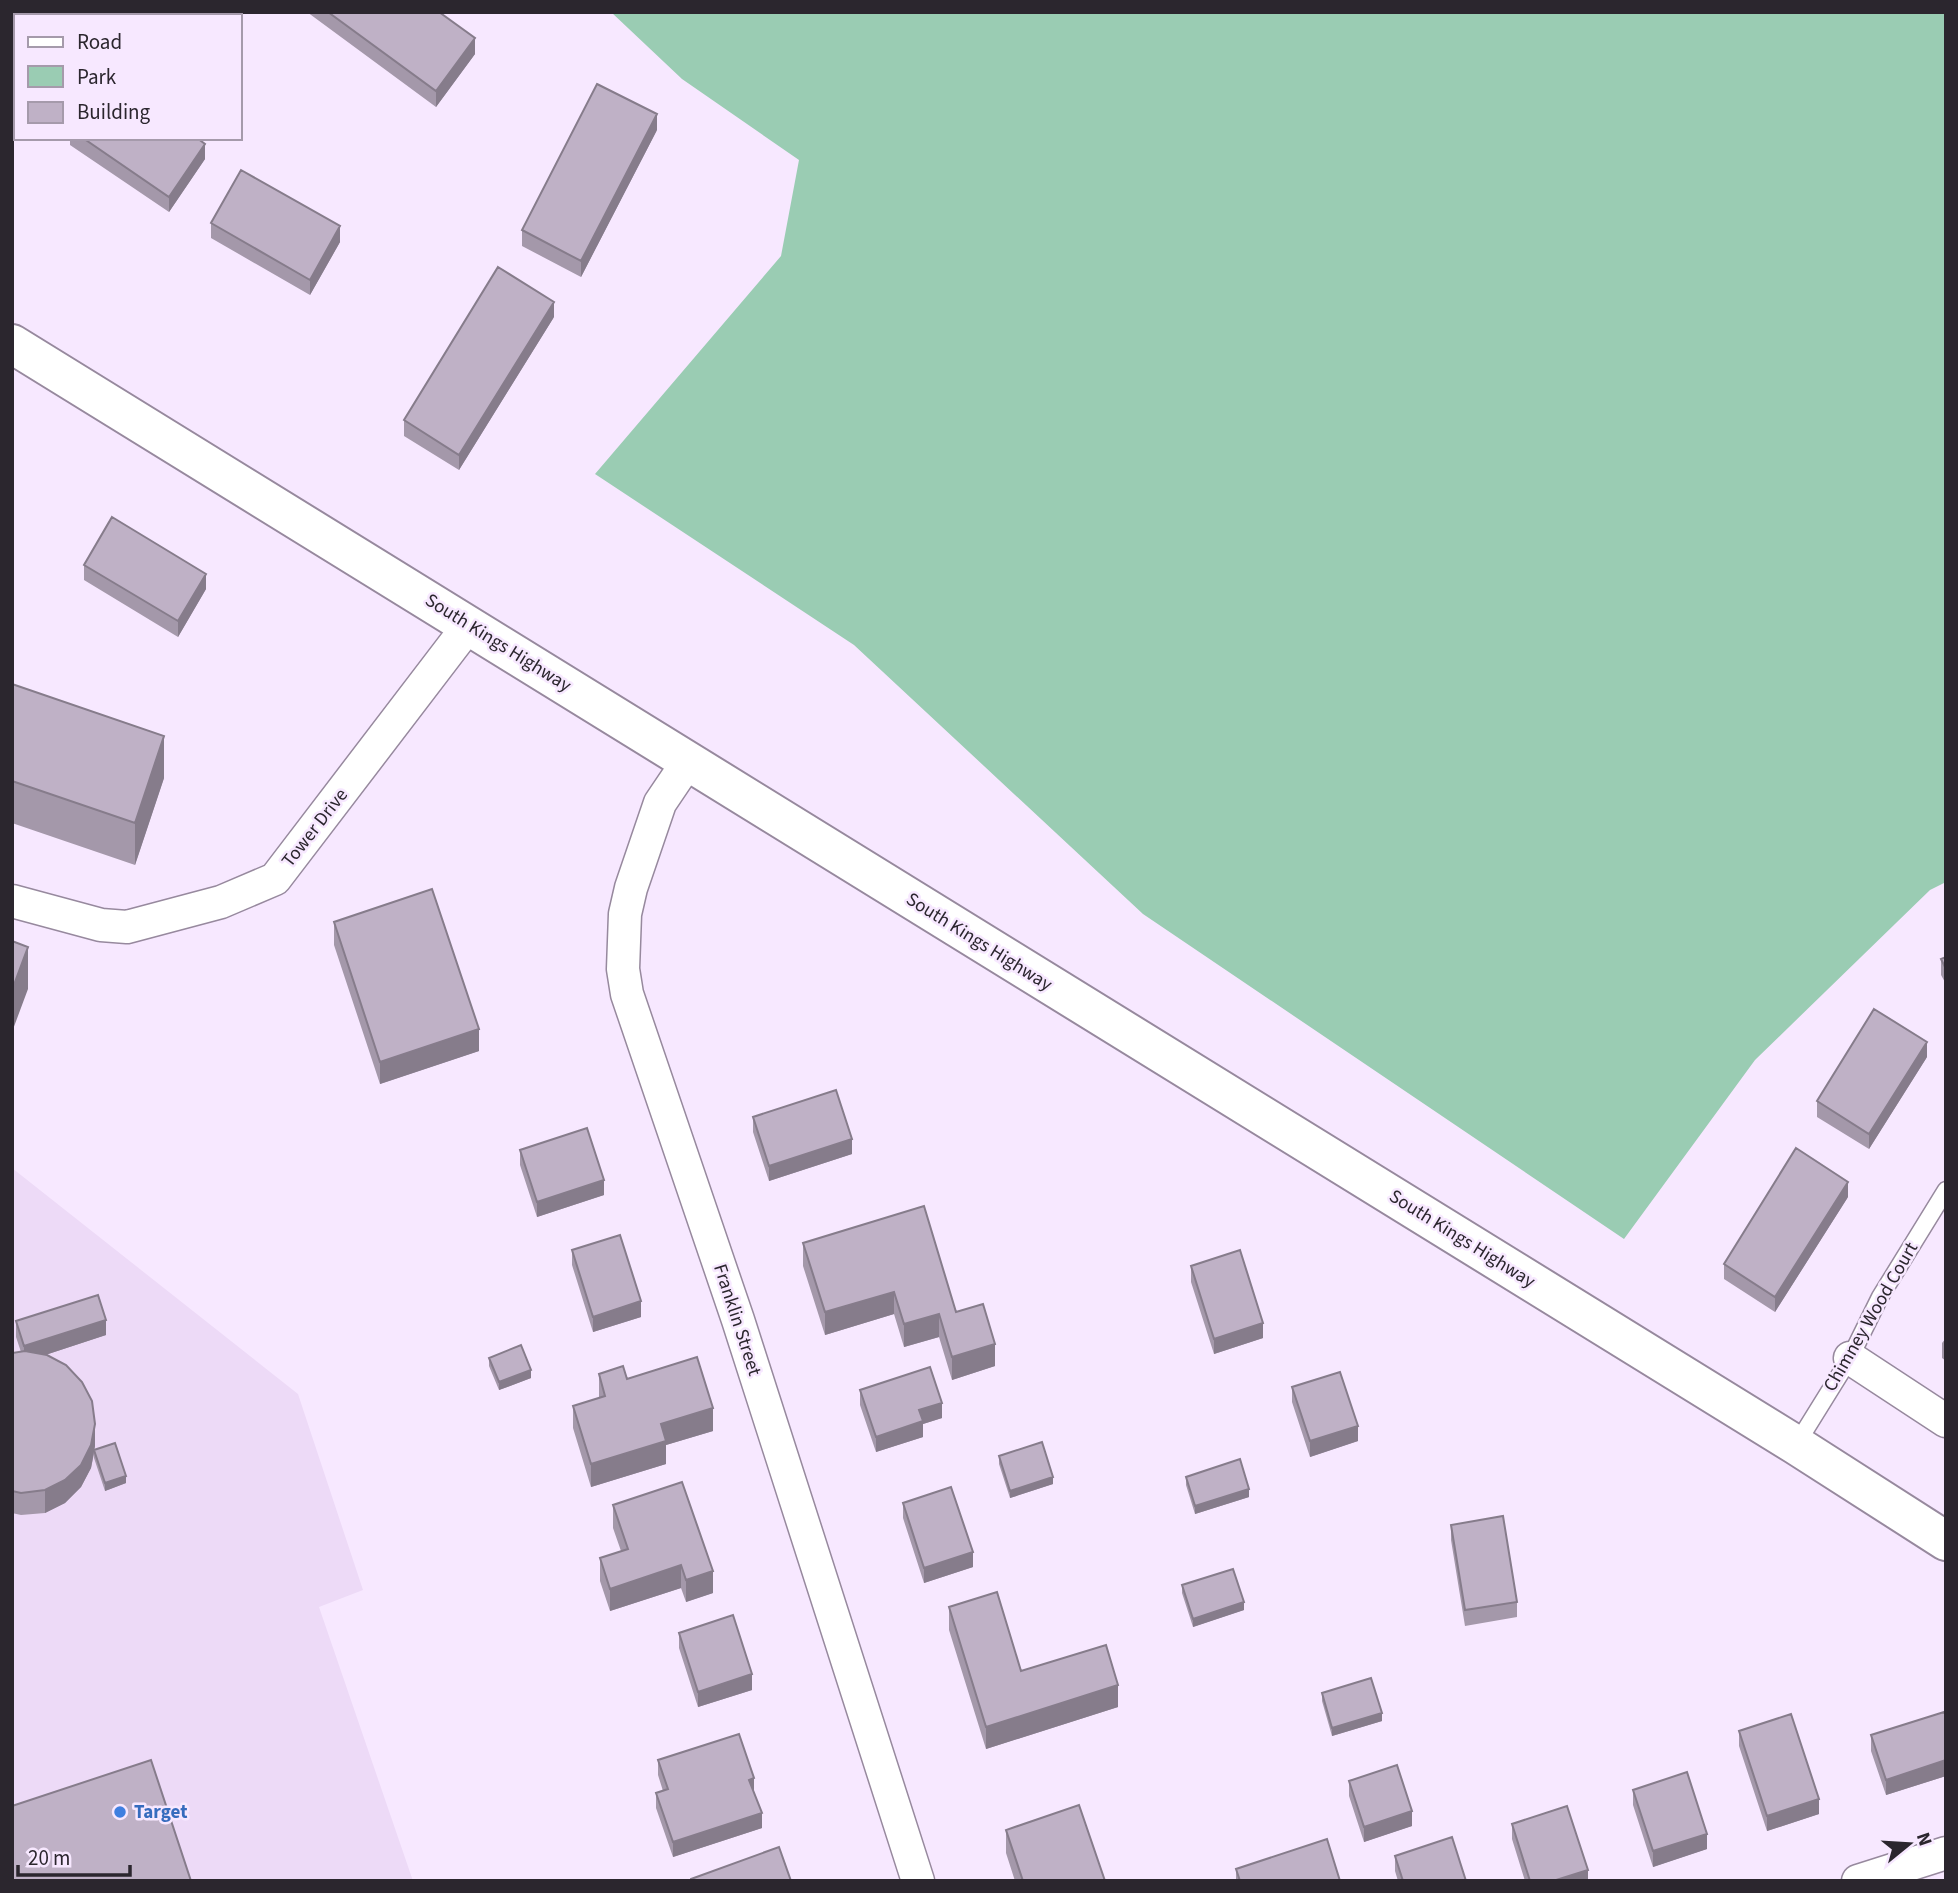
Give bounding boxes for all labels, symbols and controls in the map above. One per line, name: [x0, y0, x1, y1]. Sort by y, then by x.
legend: [14, 14, 242, 140]
text: Road: [77, 27, 122, 57]
text: Park: [77, 62, 117, 92]
text: Building: [77, 97, 151, 127]
street label: South Kings Highway: [420, 587, 576, 699]
street label: Tower Drive: [276, 783, 354, 873]
street label: South Kings Highway: [901, 886, 1057, 998]
street label: South Kings Highway: [1384, 1183, 1540, 1295]
street label: Chimney Wood Court: [1817, 1237, 1925, 1397]
street label: Franklin Street: [706, 1261, 768, 1380]
place label: Target: [134, 1799, 187, 1826]
marker: Target: [112, 1804, 128, 1820]
north arrow: [1874, 1809, 1944, 1879]
text: N: [1909, 1829, 1939, 1849]
scale bar: [18, 1834, 130, 1878]
text: 20 m: [28, 1843, 70, 1873]

